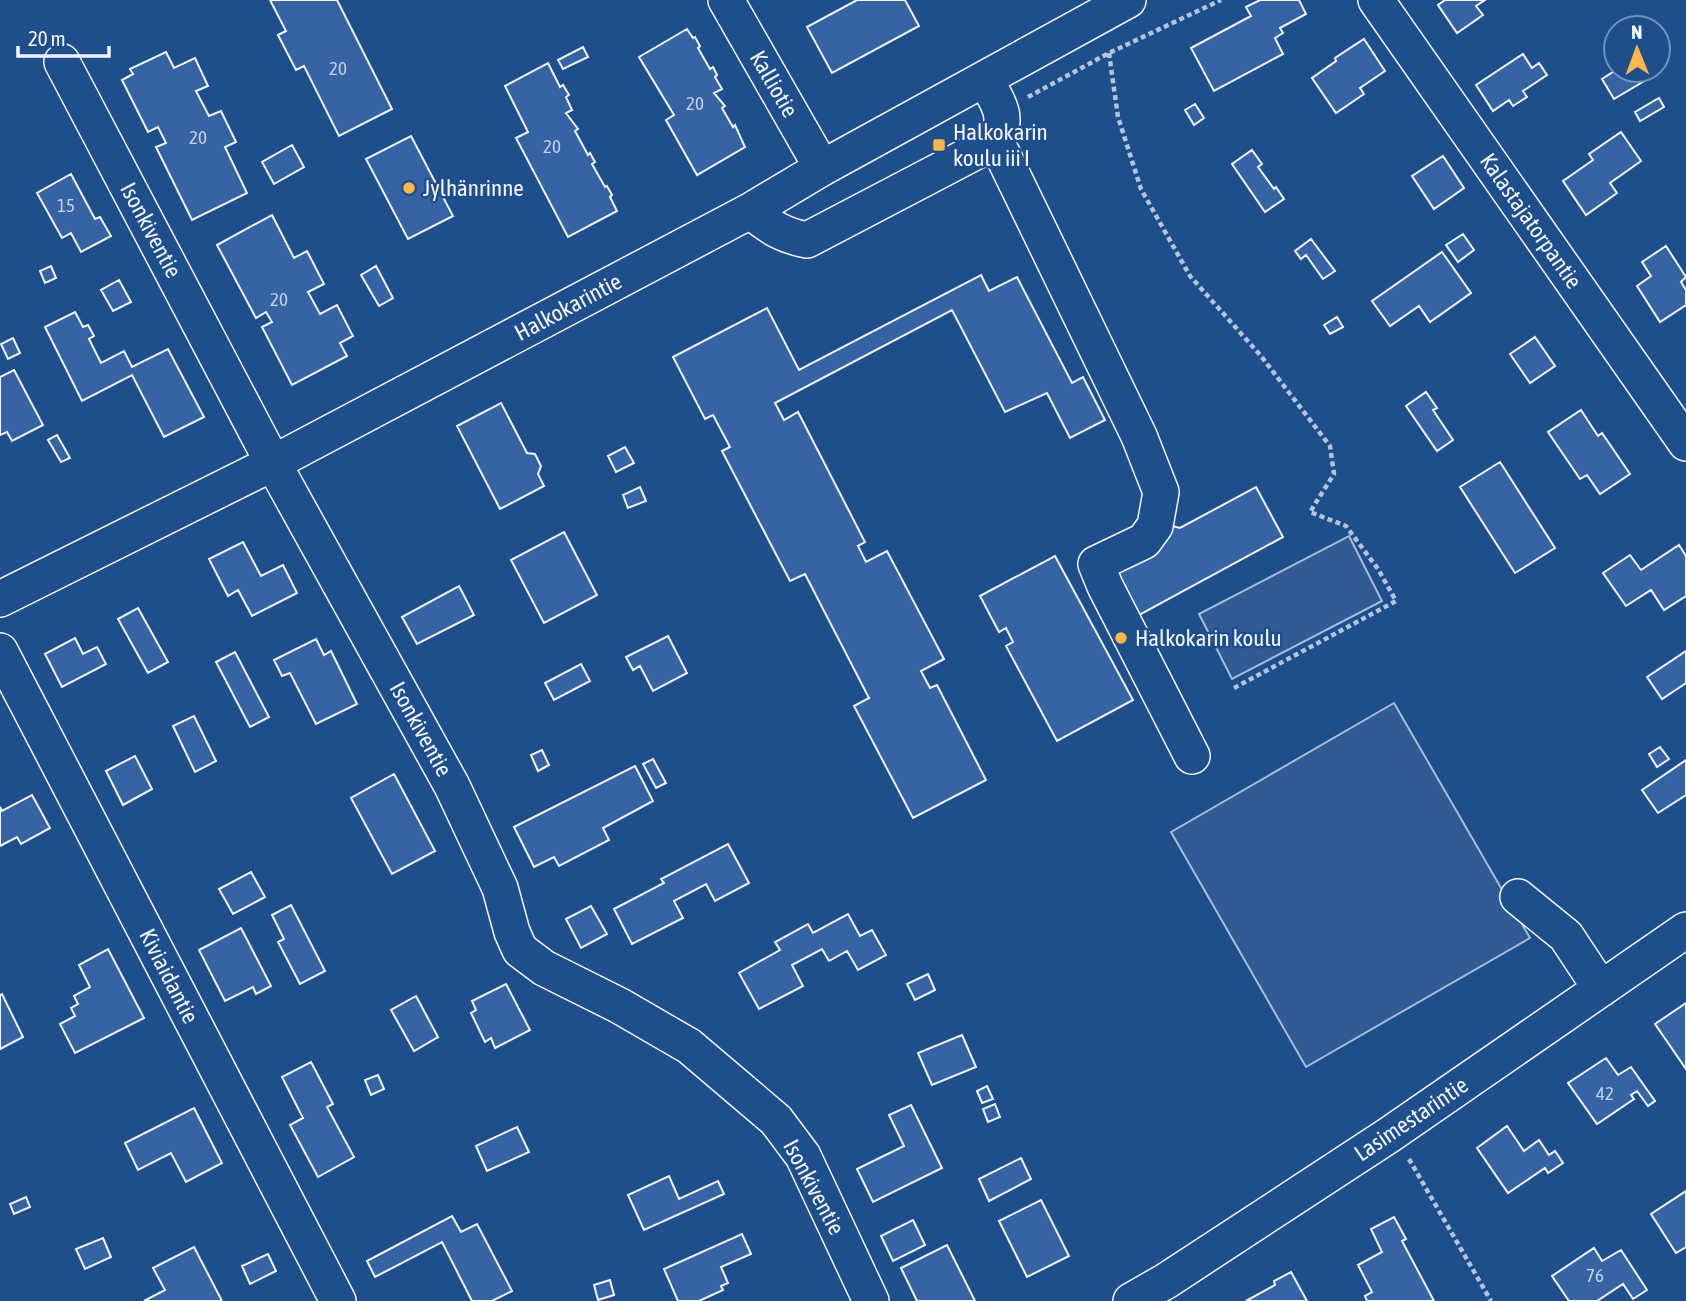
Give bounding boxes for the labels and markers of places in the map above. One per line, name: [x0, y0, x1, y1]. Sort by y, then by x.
place label: Halkokarin koulu iii I: [953, 119, 1048, 171]
marker: Halkokarin koulu iii I: [931, 137, 947, 153]
place label: Jylhänrinne: [423, 175, 524, 201]
marker: Jylhänrinne: [401, 180, 417, 196]
place label: Halkokarin koulu: [1135, 625, 1282, 651]
marker: Halkokarin koulu: [1113, 630, 1129, 646]

